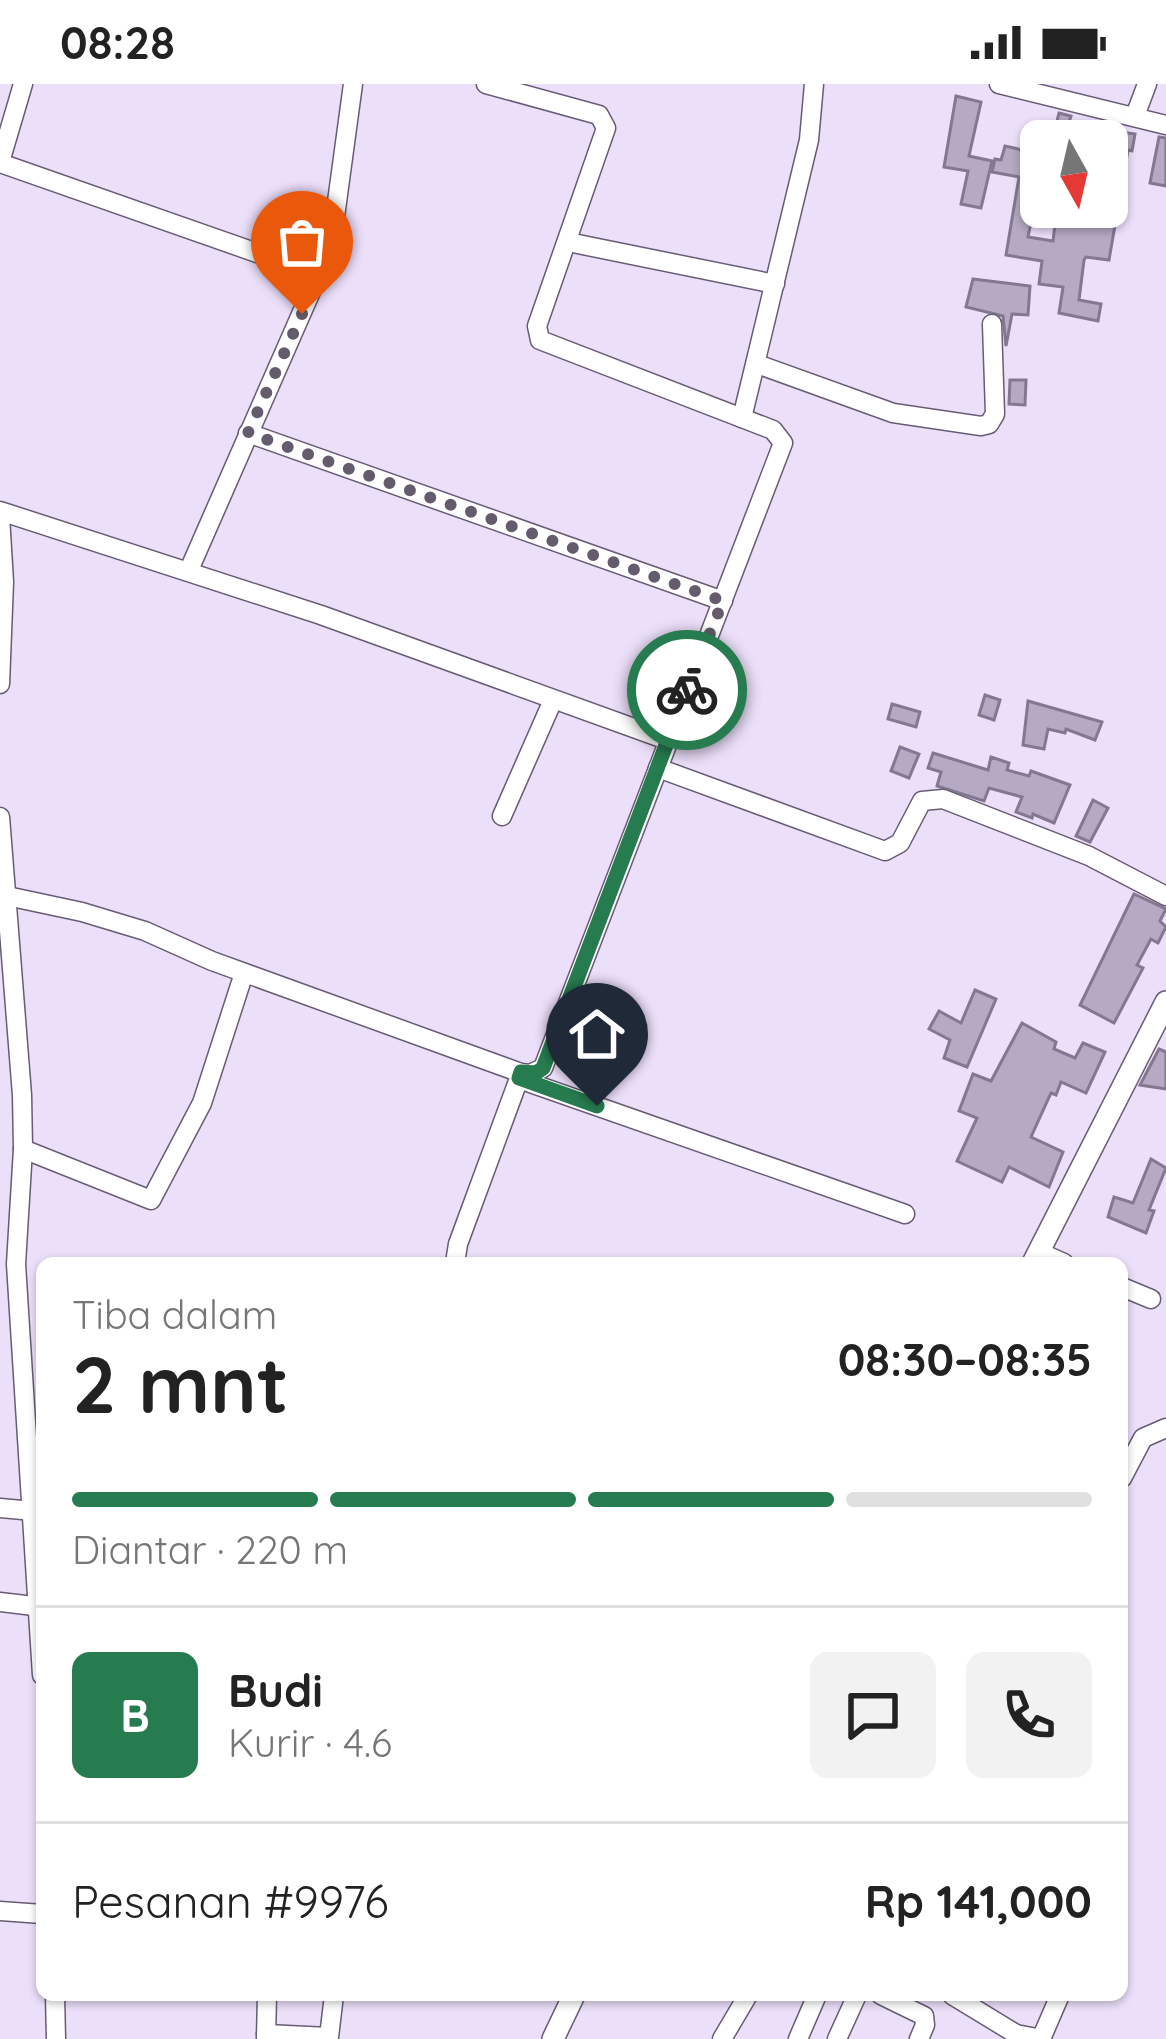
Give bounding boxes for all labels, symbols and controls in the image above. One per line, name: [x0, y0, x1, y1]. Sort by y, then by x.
text: 08:28: [60, 14, 175, 70]
north arrow: [1020, 120, 1128, 228]
map controls: [1020, 120, 1128, 228]
pin: [251, 191, 353, 314]
icon: bag: [269, 209, 335, 275]
courier: [627, 630, 747, 750]
icon: bike: [654, 657, 720, 723]
pin: [546, 983, 648, 1106]
icon: home: [564, 1001, 630, 1067]
text: Tiba dalam: [72, 1290, 277, 1339]
text: 08:30–08:35: [838, 1331, 1092, 1387]
text: 2 mnt: [72, 1335, 289, 1433]
text: Diantar · 220 m: [72, 1525, 348, 1574]
button: chat: [810, 1652, 936, 1778]
button: phone: [966, 1652, 1092, 1778]
text: Budi: [228, 1662, 323, 1718]
text: B: [120, 1687, 150, 1743]
text: Kurir · 4.6: [228, 1718, 392, 1767]
text: Pesanan #9976: [72, 1873, 388, 1929]
text: Rp 141,000: [865, 1873, 1092, 1929]

